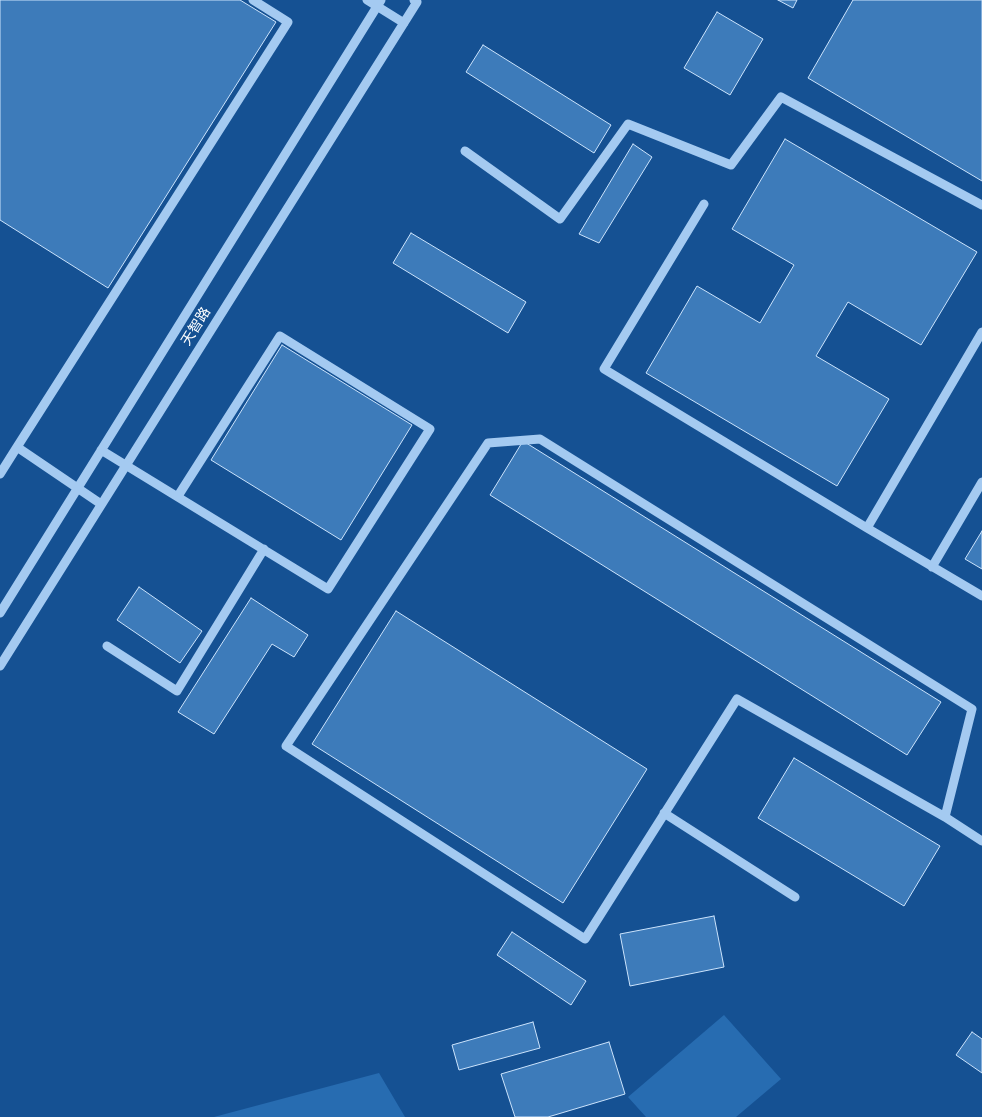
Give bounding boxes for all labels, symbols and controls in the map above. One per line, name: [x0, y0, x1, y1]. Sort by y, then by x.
street label: 天智路: [179, 305, 215, 349]

